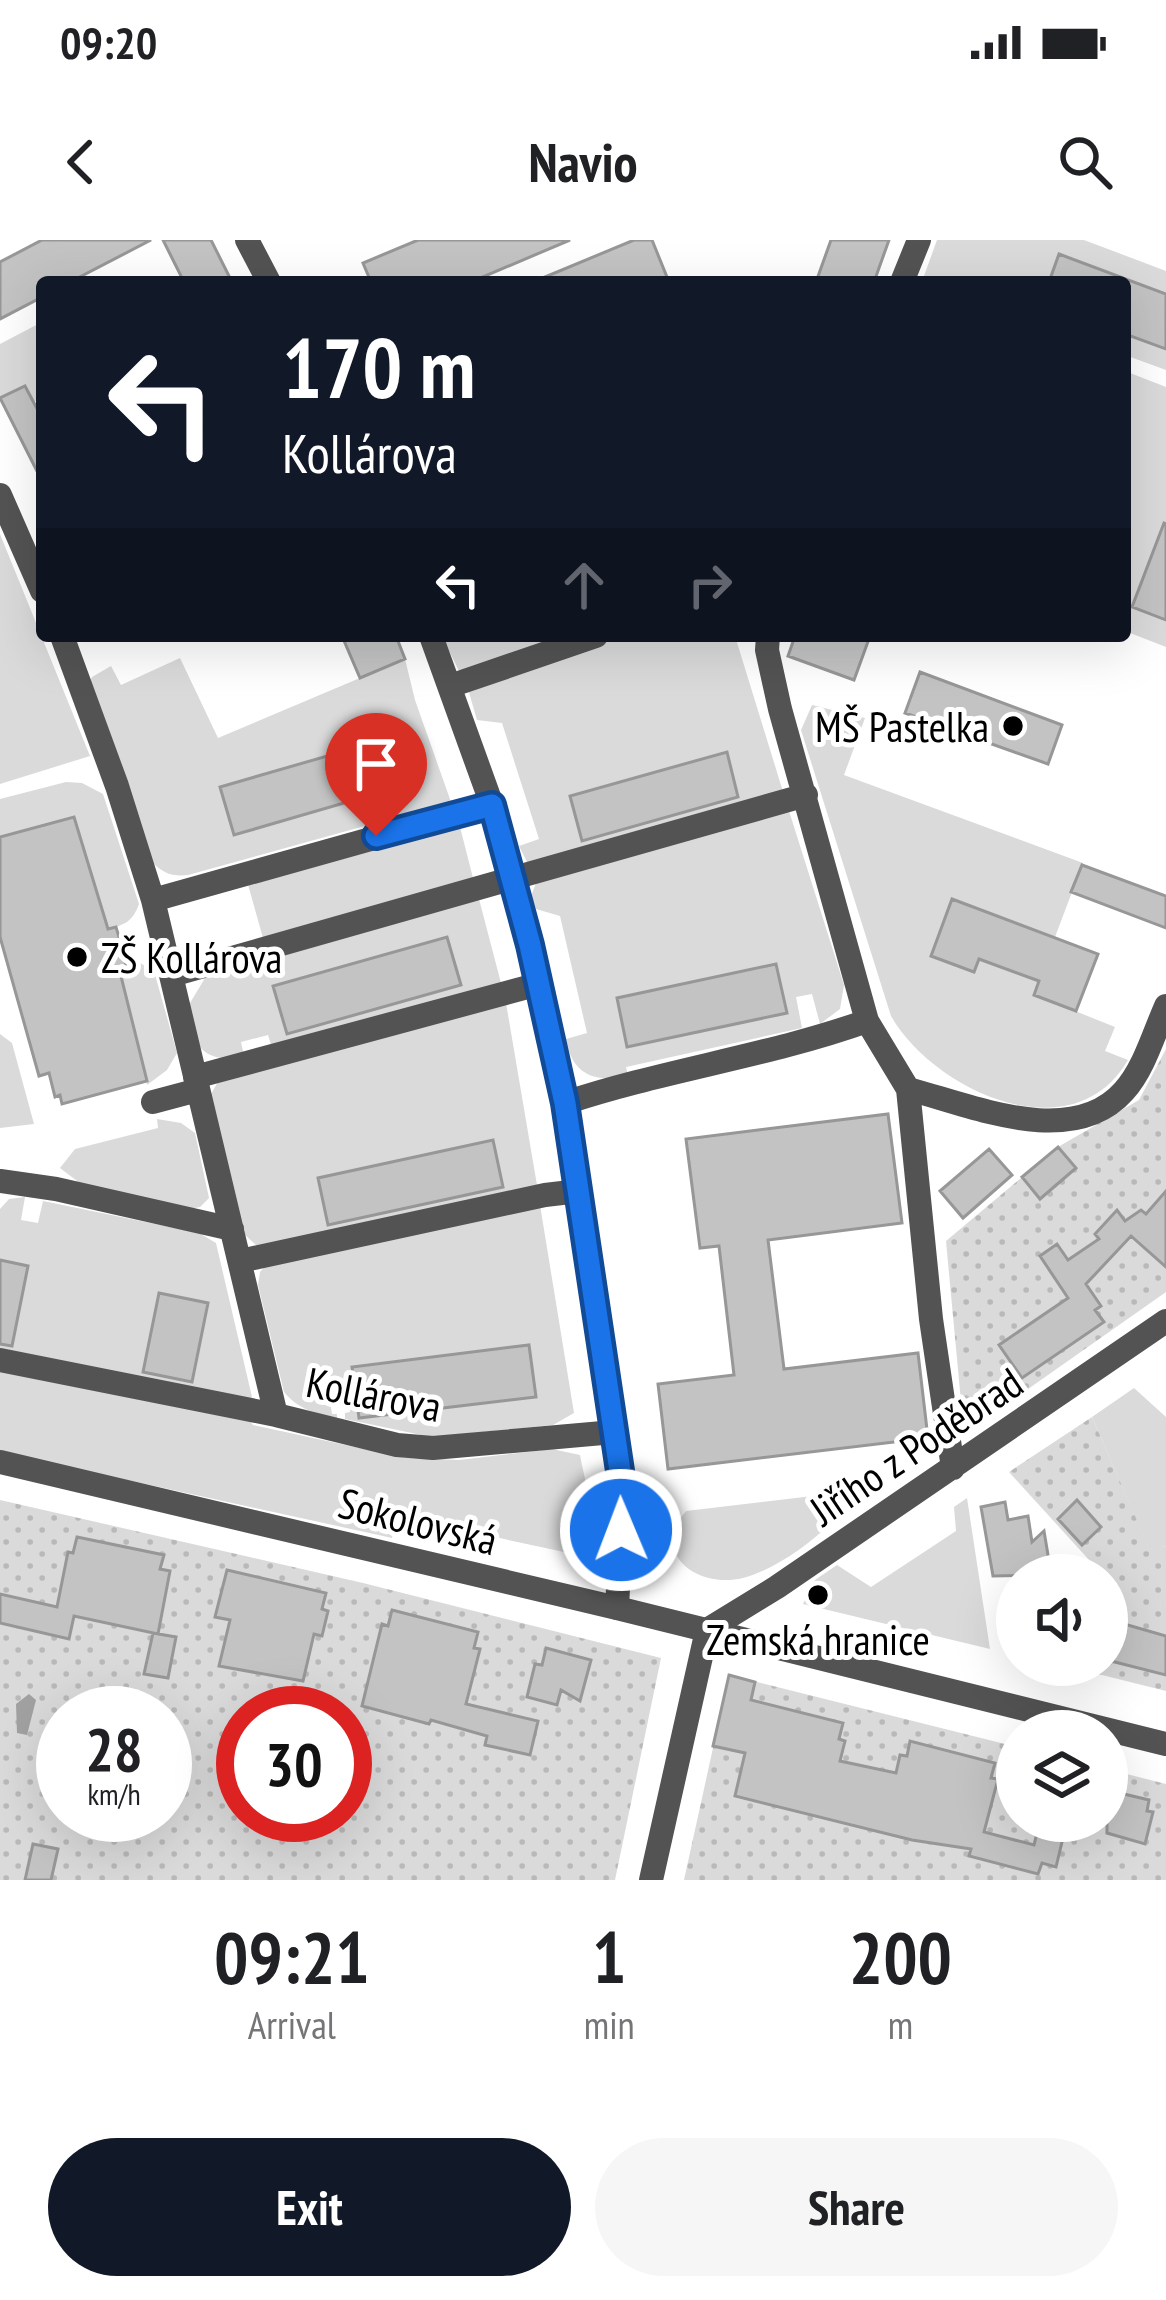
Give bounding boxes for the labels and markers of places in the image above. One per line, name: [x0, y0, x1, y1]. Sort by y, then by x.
place label: MŠ Pastelka: [815, 699, 989, 754]
pin: [325, 713, 427, 836]
marker: MŠ Pastelka: [1000, 713, 1026, 739]
place label: ZŠ Kollárova: [101, 930, 282, 985]
marker: ZŠ Kollárova: [64, 944, 90, 970]
marker: Zemská hranice: [805, 1582, 831, 1608]
place label: Zemská hranice: [706, 1612, 930, 1667]

